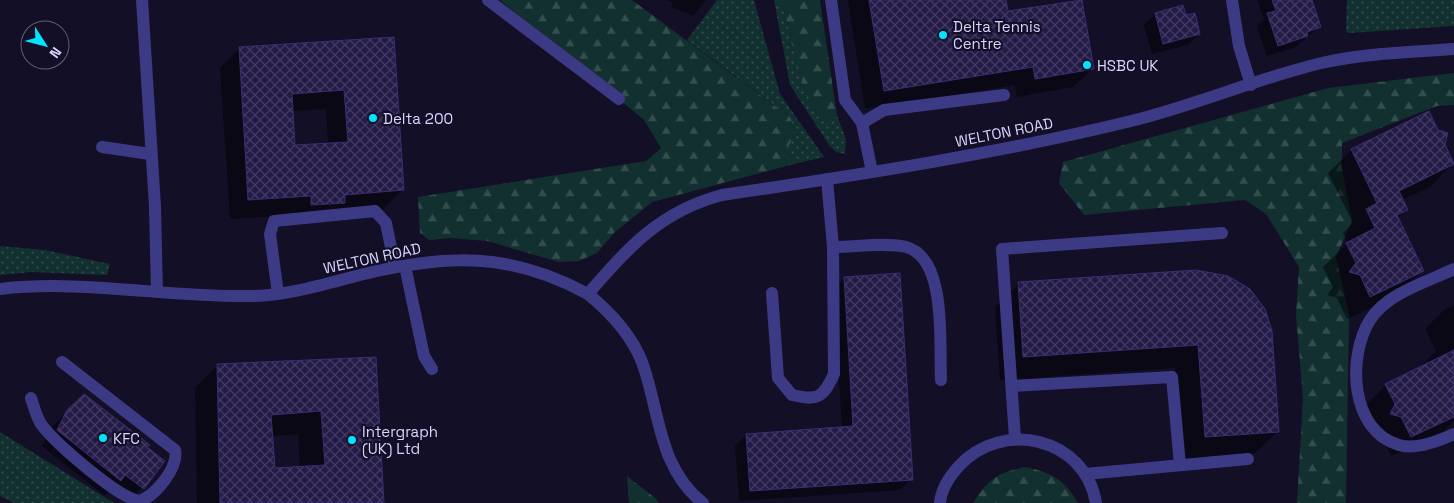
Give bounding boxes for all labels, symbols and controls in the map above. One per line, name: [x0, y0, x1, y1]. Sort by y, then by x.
place label: Delta Tennis Centre: [953, 17, 1041, 53]
north arrow: [20, 20, 70, 70]
marker: Delta Tennis Centre: [937, 29, 949, 41]
text: N: [45, 44, 66, 62]
place label: HSBC UK: [1097, 56, 1159, 75]
marker: HSBC UK: [1081, 59, 1093, 71]
place label: Delta 200: [383, 109, 453, 128]
marker: Delta 200: [367, 112, 379, 124]
street label: WELTON ROAD: [953, 113, 1055, 151]
street label: WELTON ROAD: [321, 238, 423, 278]
place label: Intergraph (UK) Ltd: [362, 422, 438, 459]
place label: KFC: [113, 429, 140, 448]
marker: KFC: [97, 432, 109, 444]
marker: Intergraph (UK) Ltd: [346, 434, 358, 446]

